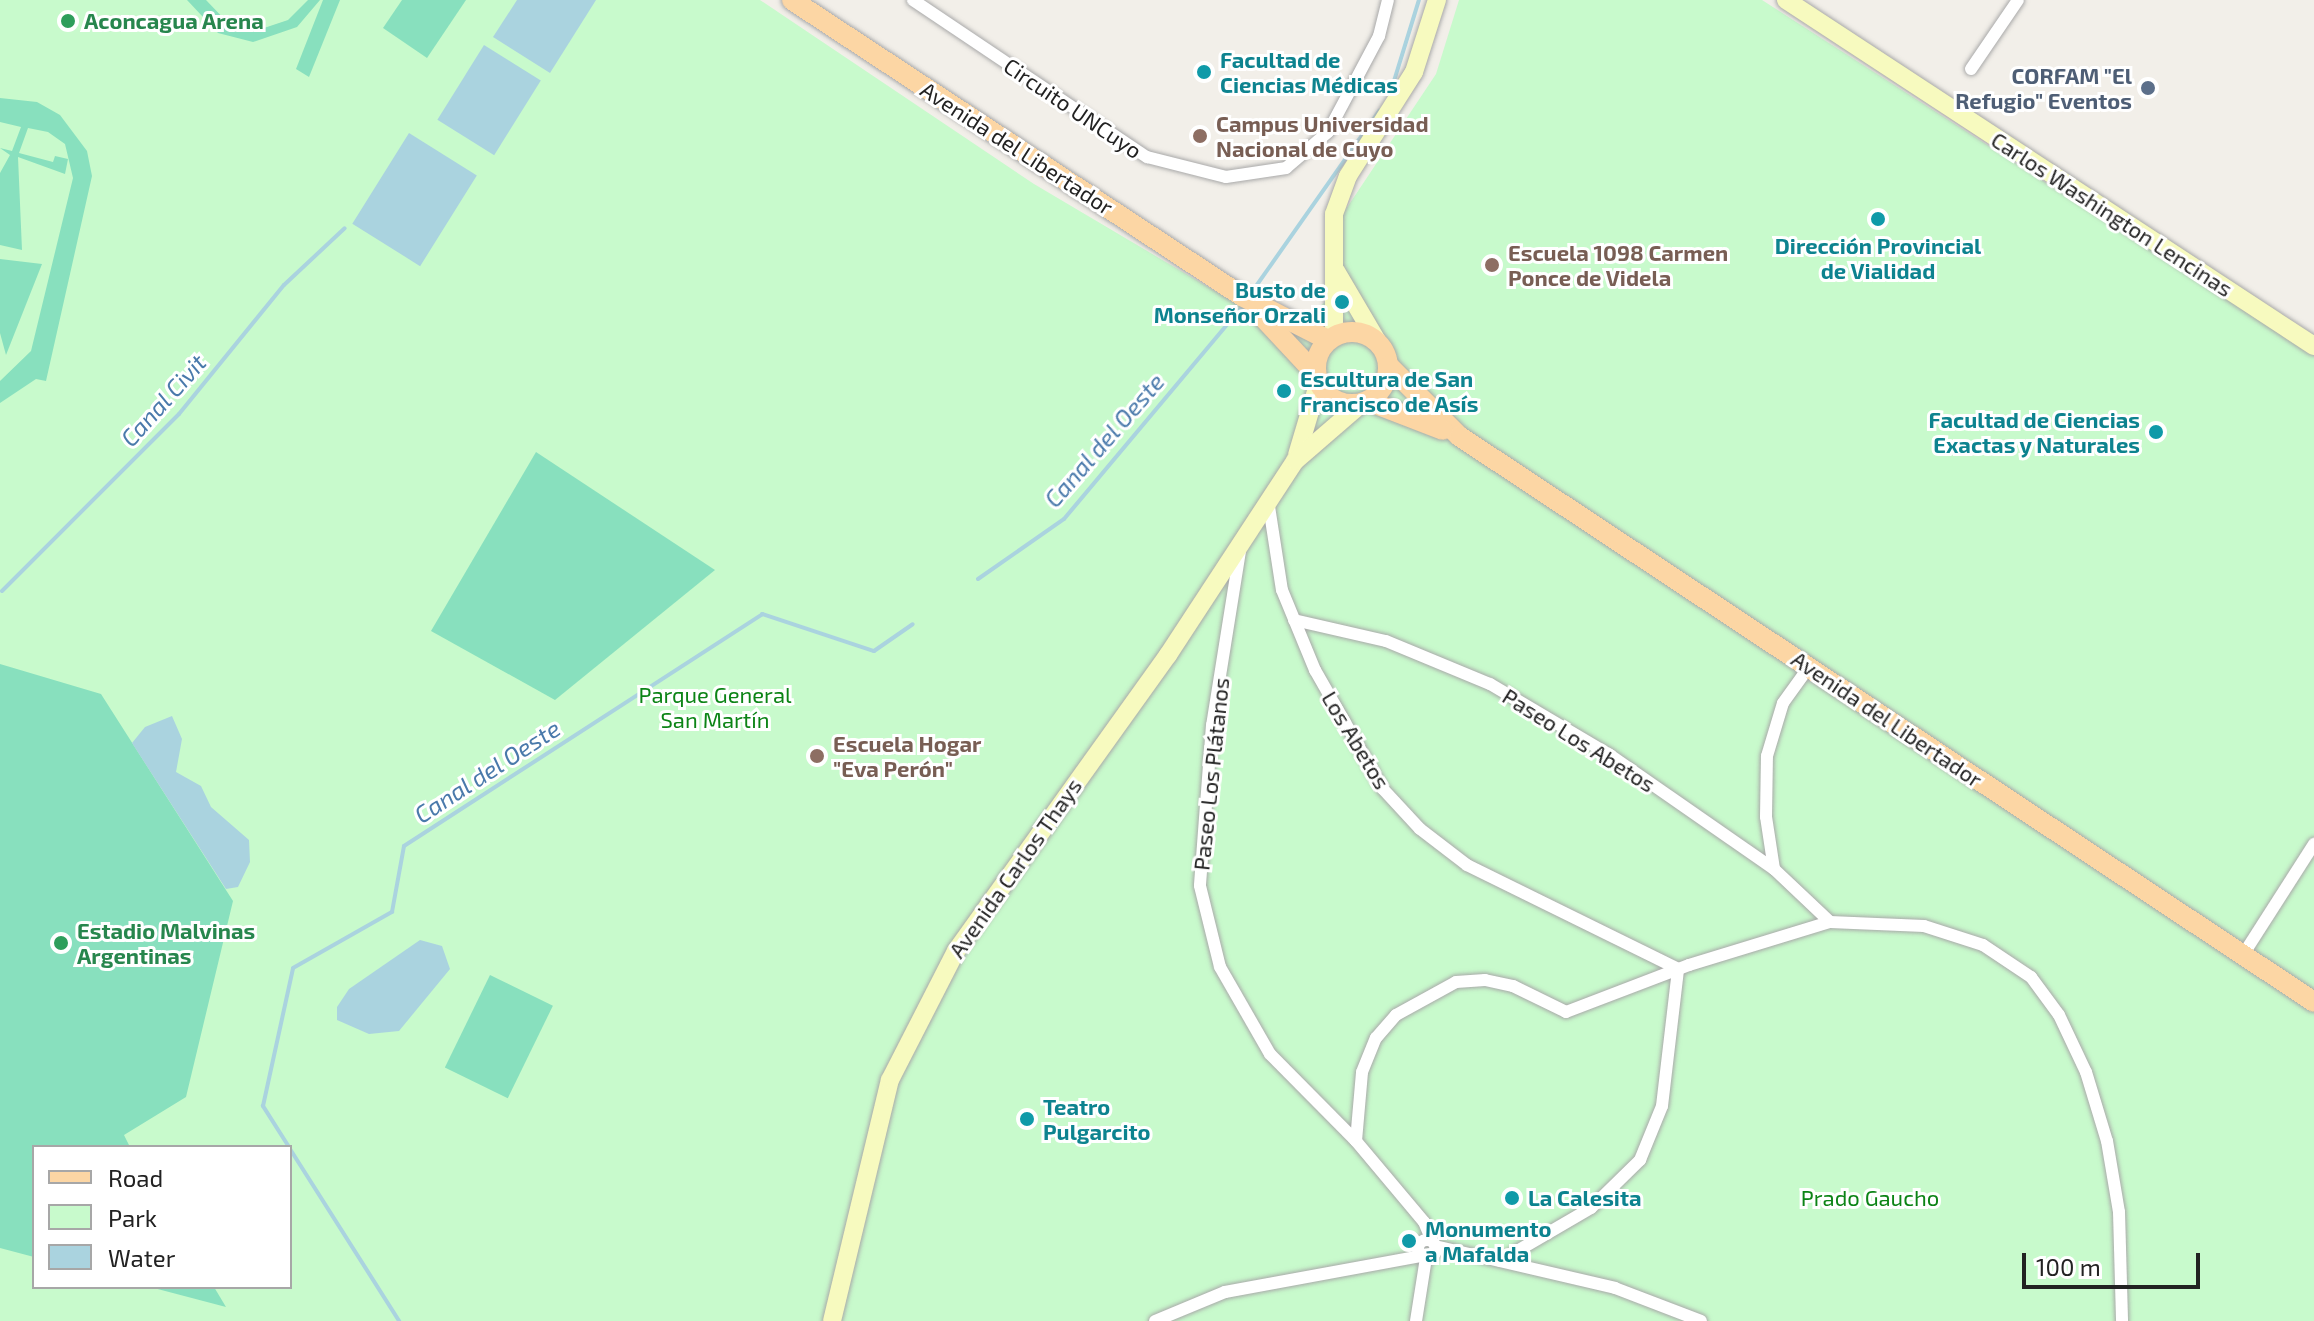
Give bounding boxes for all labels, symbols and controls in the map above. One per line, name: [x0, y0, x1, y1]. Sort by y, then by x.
place label: Aconcagua Arena: [84, 8, 264, 34]
marker: Aconcagua Arena: [59, 12, 77, 30]
place label: Facultad de Ciencias Médicas: [1220, 46, 1398, 98]
street label: Circuito UNCuyo: [999, 52, 1147, 164]
place label: CORFAM "El Refugio" Eventos: [1955, 62, 2132, 114]
marker: Facultad de Ciencias Médicas: [1195, 63, 1213, 81]
street label: Avenida del Libertador: [916, 76, 1118, 220]
marker: CORFAM "El Refugio" Eventos: [2139, 79, 2157, 97]
place label: Campus Universidad Nacional de Cuyo: [1216, 110, 1429, 162]
street label: Carlos Washington Lencinas: [1986, 126, 2238, 302]
marker: Campus Universidad Nacional de Cuyo: [1191, 127, 1209, 145]
marker: Dirección Provincial de Vialidad: [1869, 210, 1887, 228]
place label: Dirección Provincial de Vialidad: [1775, 232, 1981, 284]
place label: Escuela 1098 Carmen Ponce de Videla: [1508, 239, 1728, 290]
marker: Escuela 1098 Carmen Ponce de Videla: [1483, 256, 1501, 274]
place label: Busto de Monseñor Orzali: [1153, 276, 1326, 328]
marker: Busto de Monseñor Orzali: [1333, 293, 1351, 311]
water label: Canal Civit: [114, 348, 212, 452]
place label: Escultura de San Francisco de Asís: [1300, 365, 1479, 416]
water label: Canal del Oeste: [1038, 367, 1170, 513]
marker: Escultura de San Francisco de Asís: [1275, 382, 1293, 400]
place label: Facultad de Ciencias Exactas y Naturales: [1929, 406, 2140, 458]
marker: Facultad de Ciencias Exactas y Naturales: [2147, 423, 2165, 441]
street label: Avenida del Libertador: [1787, 645, 1987, 793]
street label: Paseo Los Plátanos: [1188, 676, 1234, 872]
park label: Parque General San Martín: [638, 681, 792, 732]
street label: Paseo Los Abetos: [1498, 682, 1660, 798]
street label: Los Abetos: [1316, 686, 1396, 794]
water label: Canal del Oeste: [408, 713, 566, 829]
place label: Escuela Hogar "Eva Perón": [833, 730, 981, 782]
marker: Escuela Hogar "Eva Perón": [808, 747, 826, 765]
street label: Avenida Carlos Thays: [943, 773, 1087, 963]
place label: Estadio Malvinas Argentinas: [77, 917, 255, 968]
marker: Estadio Malvinas Argentinas: [52, 934, 70, 952]
place label: Teatro Pulgarcito: [1043, 1093, 1151, 1144]
marker: Teatro Pulgarcito: [1018, 1110, 1036, 1128]
legend: [32, 1145, 292, 1289]
text: Road: [108, 1163, 163, 1192]
place label: La Calesita: [1528, 1185, 1641, 1211]
park label: Prado Gaucho: [1801, 1185, 1939, 1211]
marker: La Calesita: [1503, 1189, 1521, 1207]
text: Park: [108, 1203, 157, 1232]
place label: Monumento a Mafalda: [1425, 1215, 1551, 1266]
marker: Monumento a Mafalda: [1400, 1232, 1418, 1250]
scale bar: [2026, 1237, 2204, 1287]
text: Water: [108, 1243, 175, 1272]
text: 100 m: [2036, 1252, 2101, 1281]

